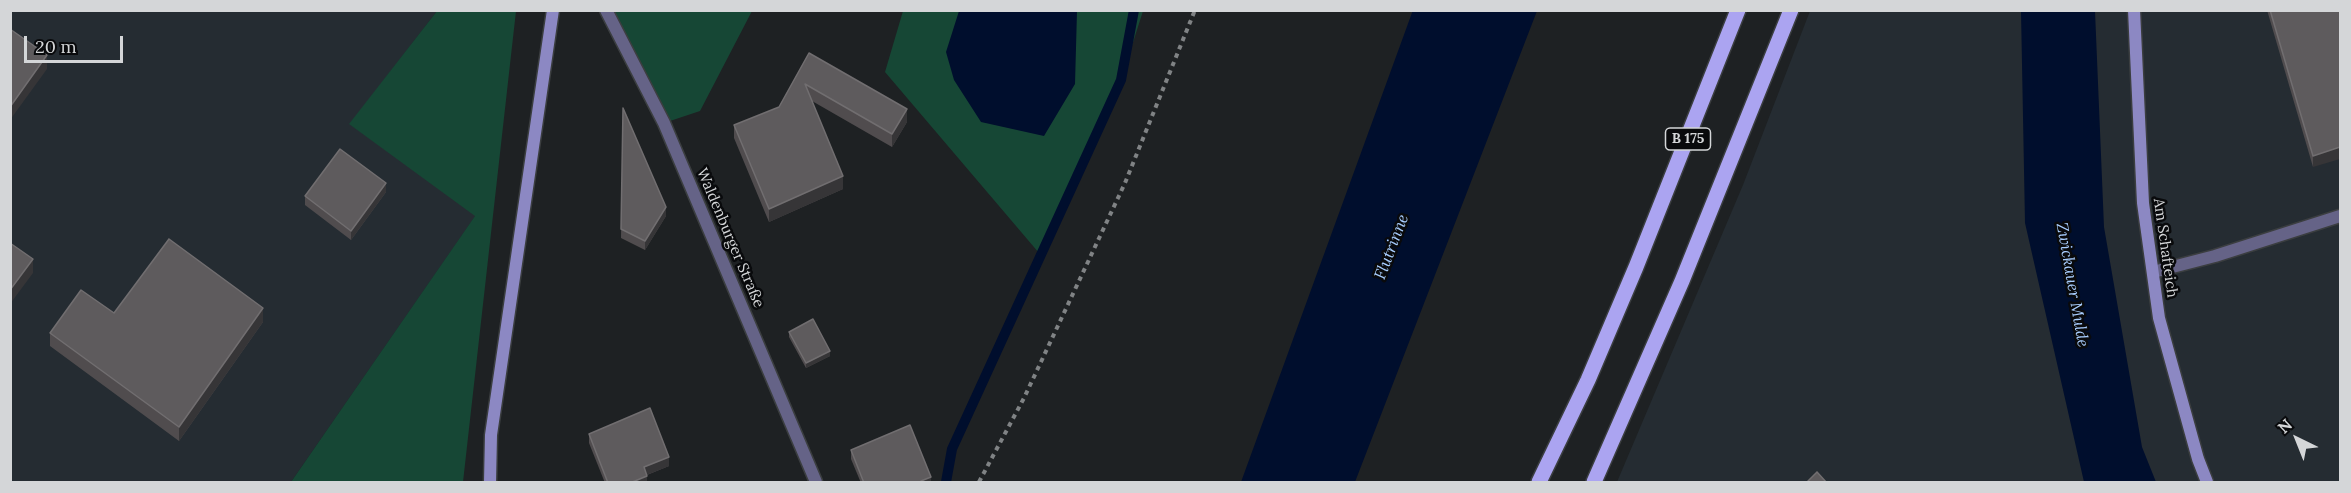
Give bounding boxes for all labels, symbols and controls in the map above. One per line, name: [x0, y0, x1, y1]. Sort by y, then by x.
scale bar: [27, 24, 126, 62]
text: 20 m: [35, 35, 77, 58]
road number: B 175: [1666, 128, 1710, 150]
street label: Waldenburger Straße: [692, 165, 768, 311]
street label: Am Schafteich: [2149, 197, 2181, 299]
water label: Flutrinne: [1371, 212, 1413, 282]
water label: Zwickauer Mulde: [2052, 221, 2092, 349]
north arrow: [2267, 409, 2327, 469]
text: N: [2273, 414, 2296, 437]

